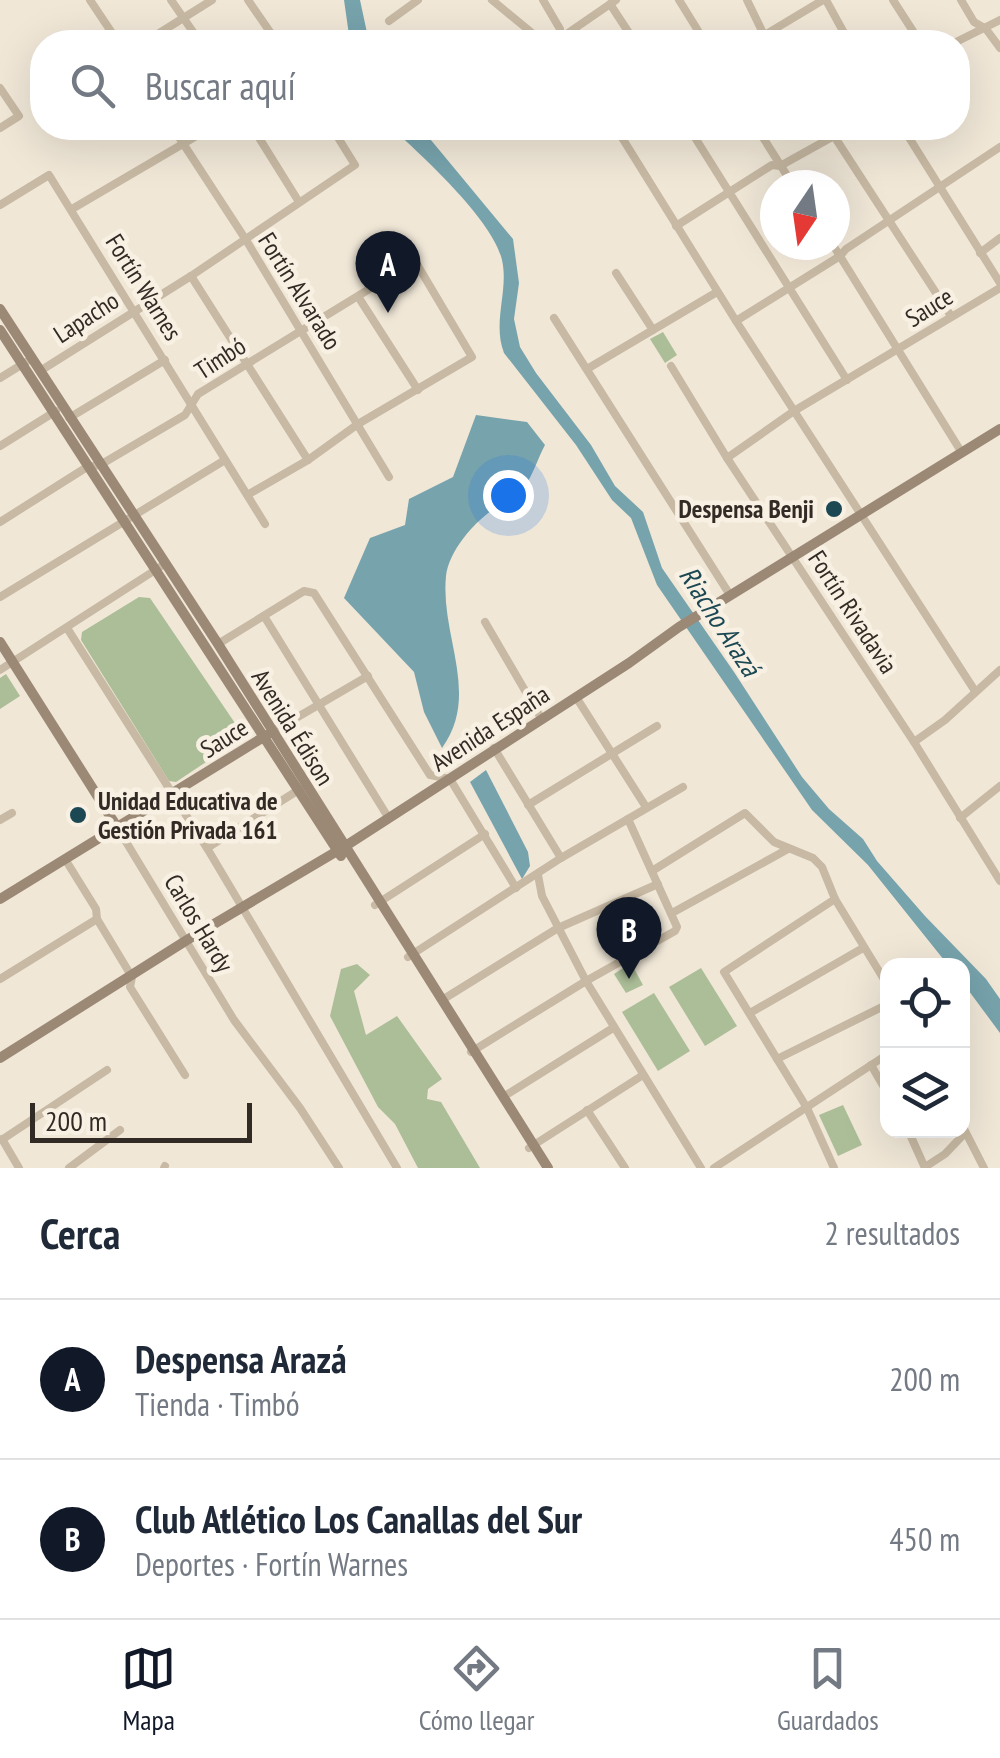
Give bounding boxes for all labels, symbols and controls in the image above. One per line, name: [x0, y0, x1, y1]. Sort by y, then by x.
search box: [30, 30, 970, 140]
icon: search: [65, 58, 120, 113]
text: Buscar aquí: [145, 61, 296, 110]
north arrow: [760, 170, 850, 260]
street label: Fortín Alvarado: [251, 226, 349, 356]
street label: Fortín Warnes: [99, 228, 189, 346]
pin: A: [356, 230, 420, 313]
street label: Sauce: [899, 280, 959, 334]
street label: Lapacho: [47, 284, 125, 350]
street label: Timbó: [188, 330, 252, 386]
your location: [483, 470, 534, 521]
place label: Despensa Benji: [678, 493, 814, 525]
marker: Despensa Benji: [823, 498, 845, 520]
street label: Fortín Rivadavia: [801, 544, 905, 680]
water label: Riacho Arazá: [671, 559, 771, 684]
street label: Avenida Édison: [245, 663, 341, 791]
street label: Avenida España: [425, 678, 555, 778]
street label: Sauce: [194, 711, 254, 765]
place label: Unidad Educativa de Gestión Privada 161: [98, 785, 278, 846]
marker: Unidad Educativa de Gestión Privada 161: [67, 804, 89, 826]
street label: Carlos Hardy: [157, 868, 241, 978]
pin: B: [596, 896, 662, 979]
map controls: [880, 958, 970, 1138]
button: locate: [880, 958, 970, 1048]
button: layers: [880, 1048, 970, 1138]
scale bar: [30, 1098, 252, 1142]
text: 200 m: [45, 1102, 107, 1139]
text: Cerca: [40, 1206, 120, 1261]
text: 2 resultados: [825, 1212, 960, 1254]
text: Despensa Arazá: [135, 1334, 347, 1383]
text: A: [64, 1358, 81, 1400]
text: 200 m: [889, 1358, 960, 1400]
text: Tienda · Timbó: [135, 1383, 300, 1425]
text: Club Atlético Los Canallas del Sur: [135, 1494, 582, 1543]
text: B: [65, 1518, 80, 1560]
text: 450 m: [889, 1518, 960, 1560]
text: Deportes · Fortín Warnes: [135, 1543, 408, 1585]
tab: Mapa: [121, 1641, 176, 1738]
tab: Cómo llegar: [419, 1641, 534, 1738]
tab: Guardados: [777, 1641, 879, 1738]

